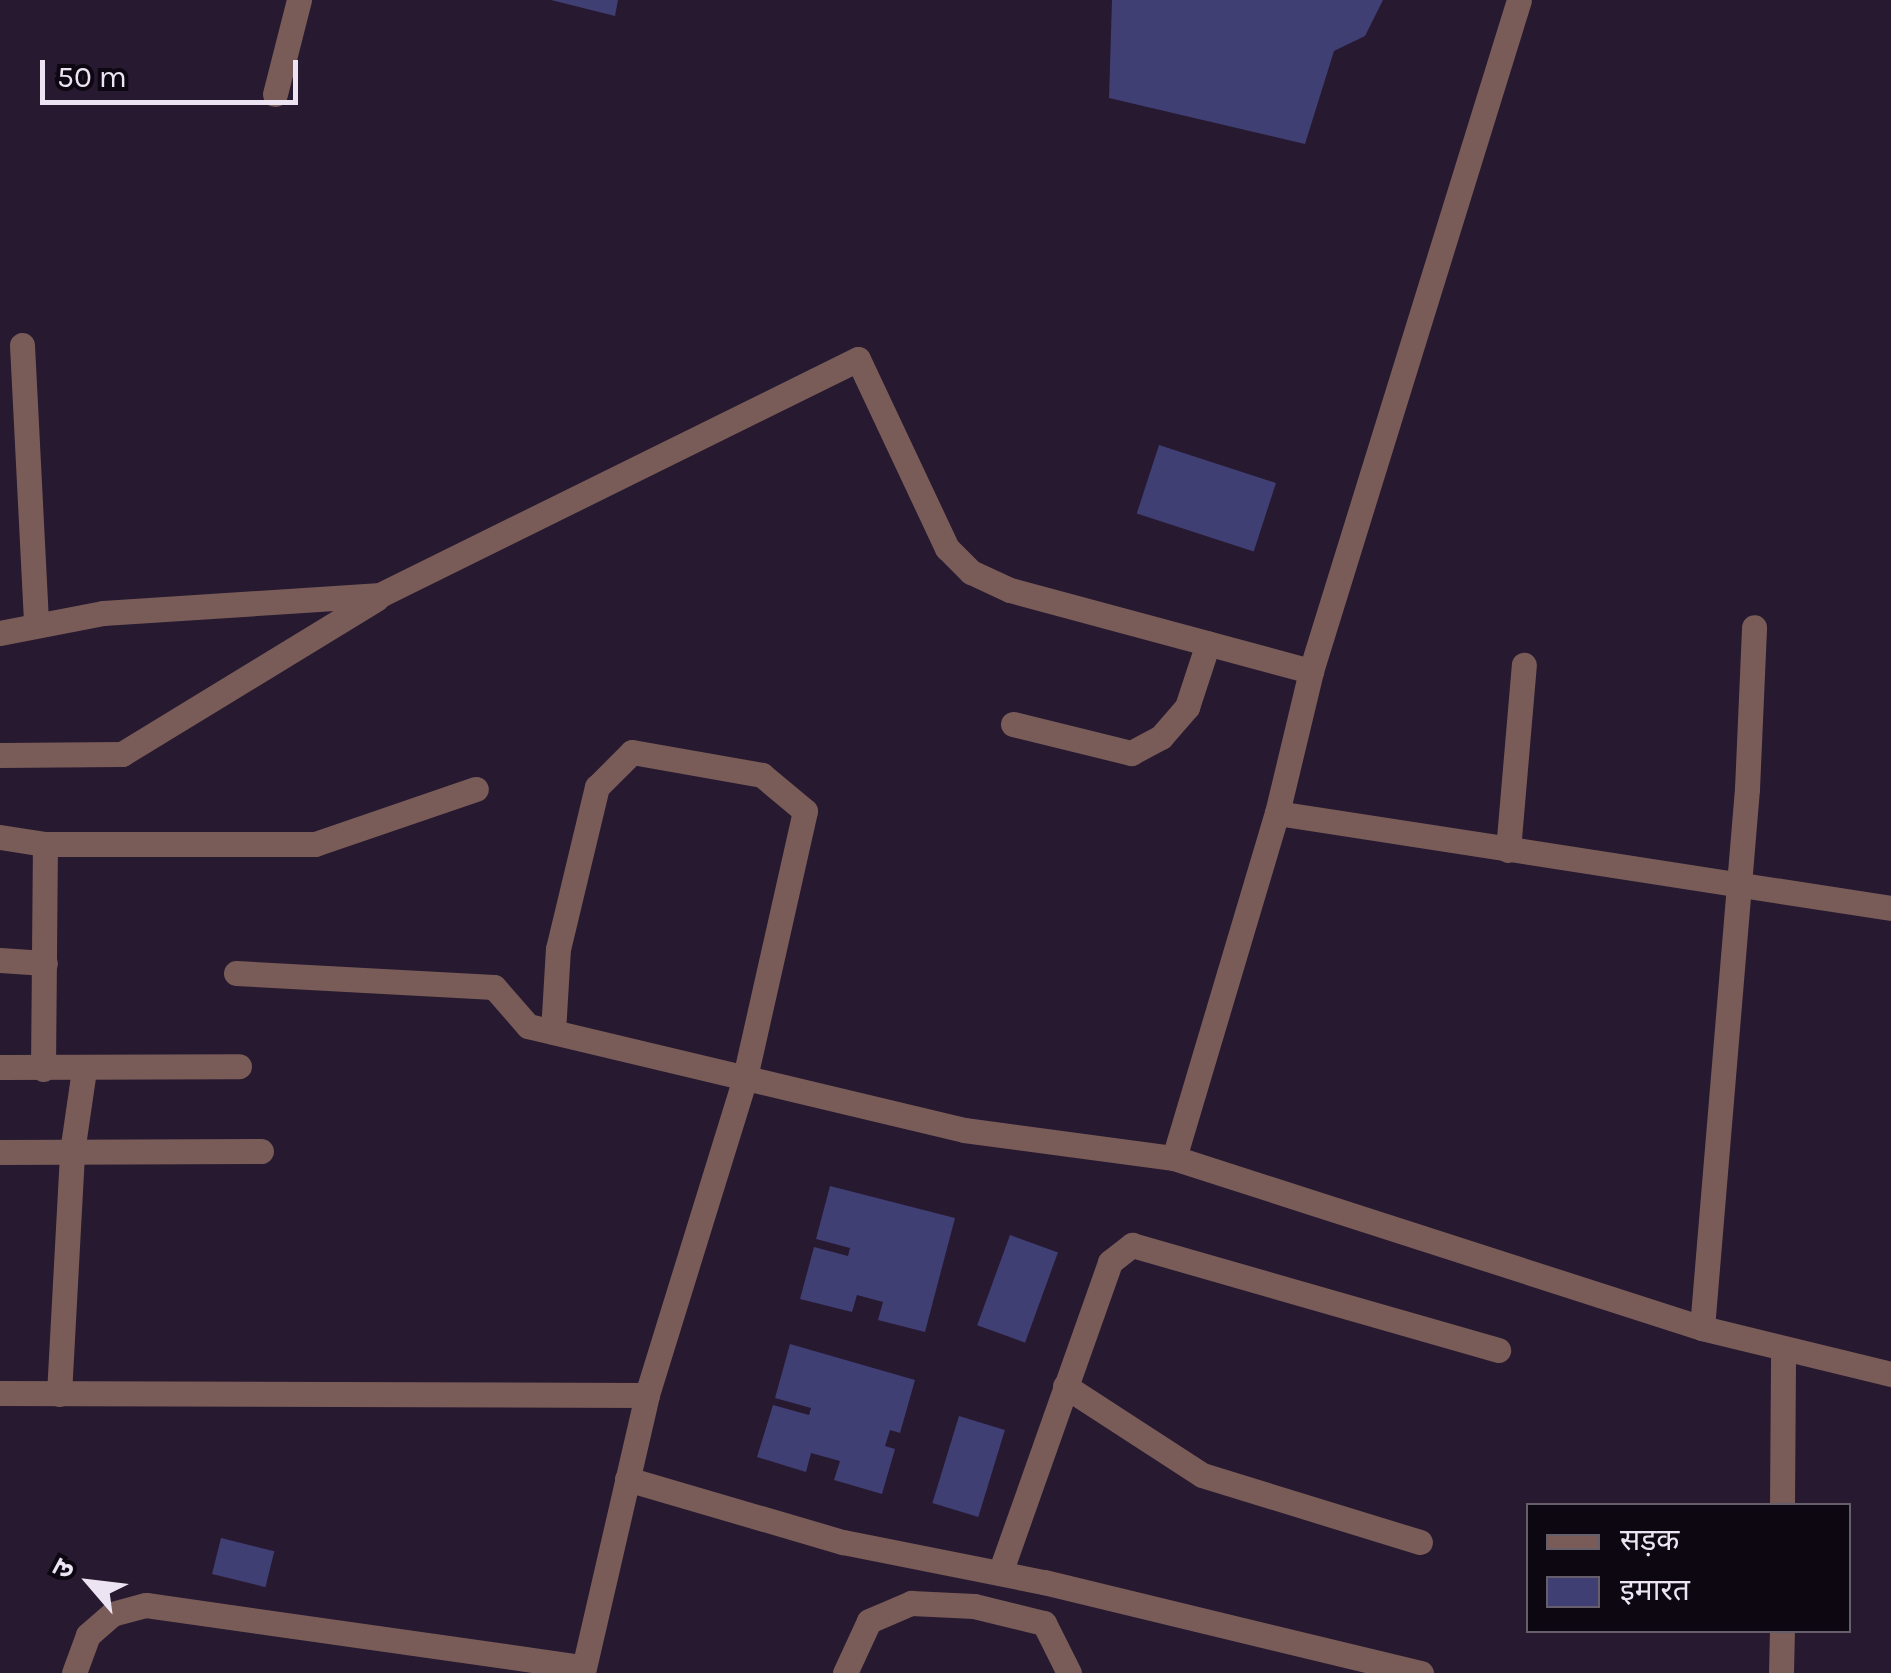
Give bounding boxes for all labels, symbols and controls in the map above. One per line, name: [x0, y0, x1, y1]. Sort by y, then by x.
scale bar: [45, 40, 302, 102]
text: 50 m: [57, 59, 127, 95]
legend: [1526, 1503, 1851, 1633]
text: सड़क: [1620, 1522, 1679, 1558]
north arrow: [40, 1533, 140, 1633]
text: उ: [45, 1554, 81, 1584]
text: इमारत: [1620, 1572, 1690, 1608]

